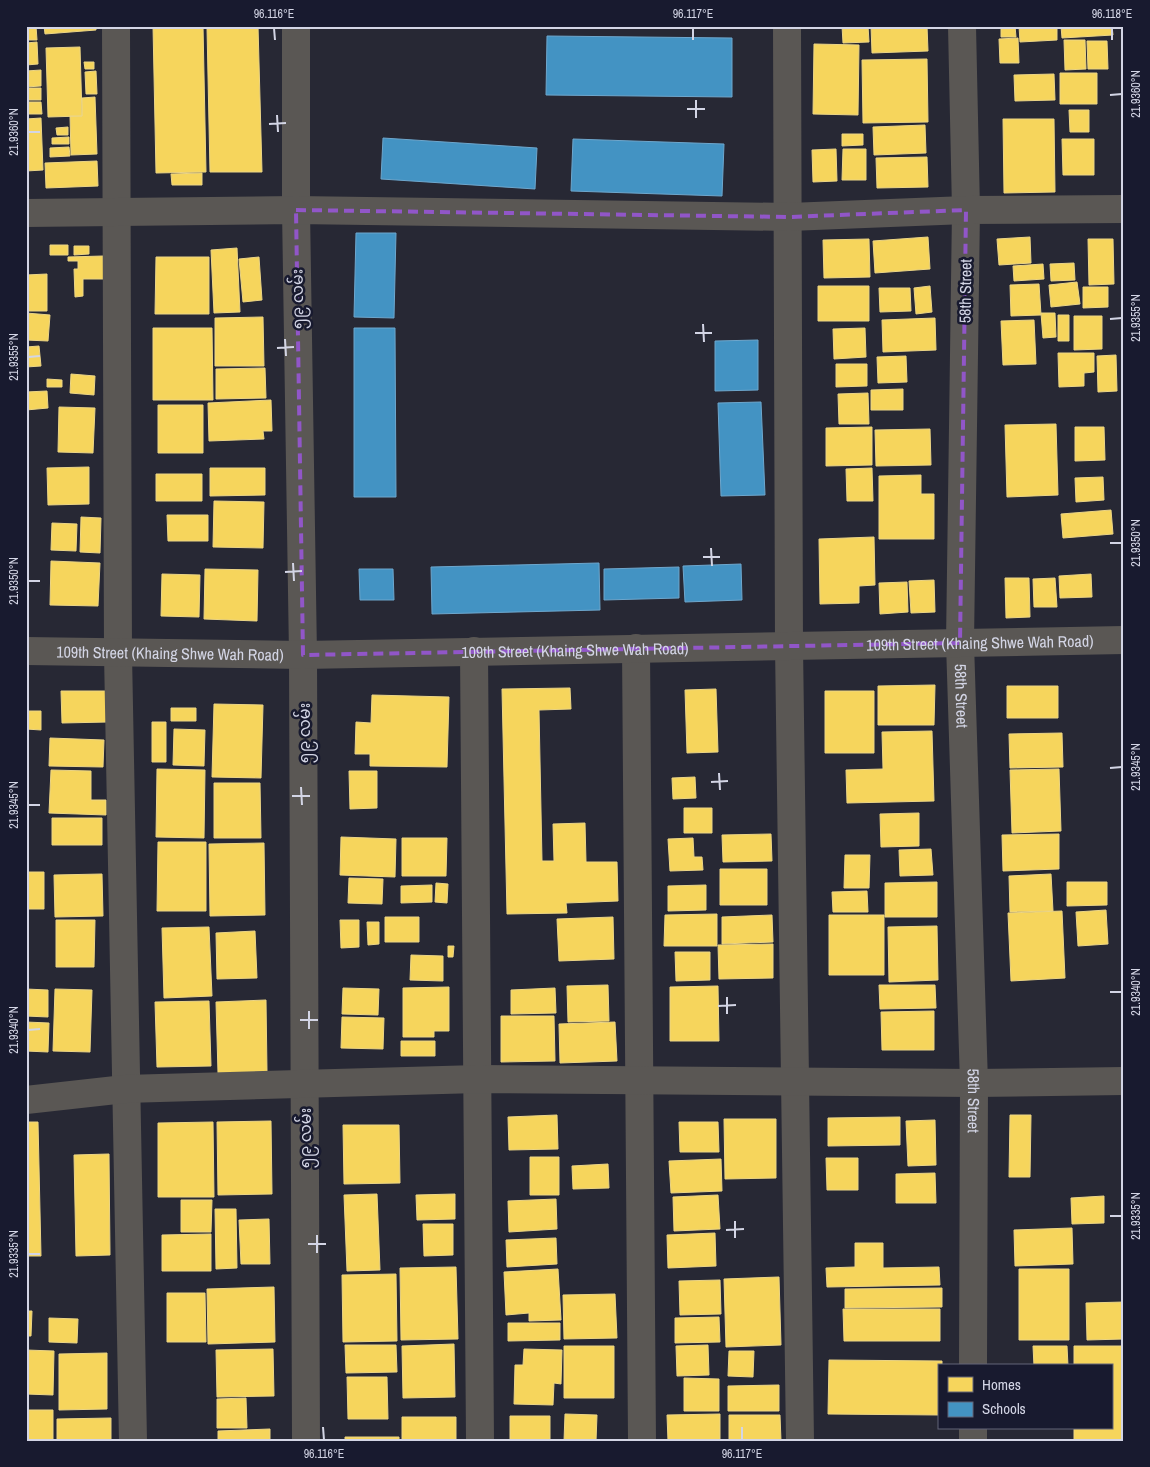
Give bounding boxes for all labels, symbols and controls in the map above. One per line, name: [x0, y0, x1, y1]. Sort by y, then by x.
text: 96.116°E: [254, 6, 294, 22]
text: 96.117°E: [673, 6, 713, 22]
text: 96.118°E: [1092, 6, 1132, 22]
text: 21.9360°N: [1128, 70, 1144, 118]
text: 21.9360°N: [6, 108, 22, 156]
street label: 58th Street: [953, 258, 977, 323]
street label: ၅၉ လမ်း: [285, 269, 312, 329]
text: 21.9355°N: [1128, 294, 1144, 342]
text: 21.9355°N: [6, 333, 22, 381]
text: 21.9350°N: [1128, 519, 1144, 567]
text: 21.9350°N: [6, 557, 22, 605]
street label: 109th Street (Khaing Shwe Wah Road): [866, 630, 1094, 656]
street label: 109th Street (Khaing Shwe Wah Road): [461, 637, 689, 663]
street label: 109th Street (Khaing Shwe Wah Road): [56, 640, 284, 666]
street label: 58th Street: [950, 663, 974, 729]
street label: ၅၉ လမ်း: [293, 703, 318, 763]
text: 21.9345°N: [1128, 743, 1144, 791]
text: 21.9345°N: [6, 781, 22, 829]
text: 21.9340°N: [1128, 968, 1144, 1016]
text: 21.9340°N: [6, 1006, 22, 1054]
street label: 58th Street: [963, 1068, 985, 1133]
street label: ၅၉ လမ်း: [294, 1108, 319, 1168]
text: 21.9335°N: [1128, 1192, 1144, 1240]
text: 21.9335°N: [6, 1230, 22, 1278]
legend: [938, 1364, 1112, 1430]
text: Homes: [982, 1374, 1021, 1395]
text: Schools: [982, 1398, 1026, 1419]
text: 96.116°E: [304, 1446, 344, 1462]
text: 96.117°E: [722, 1446, 762, 1462]

